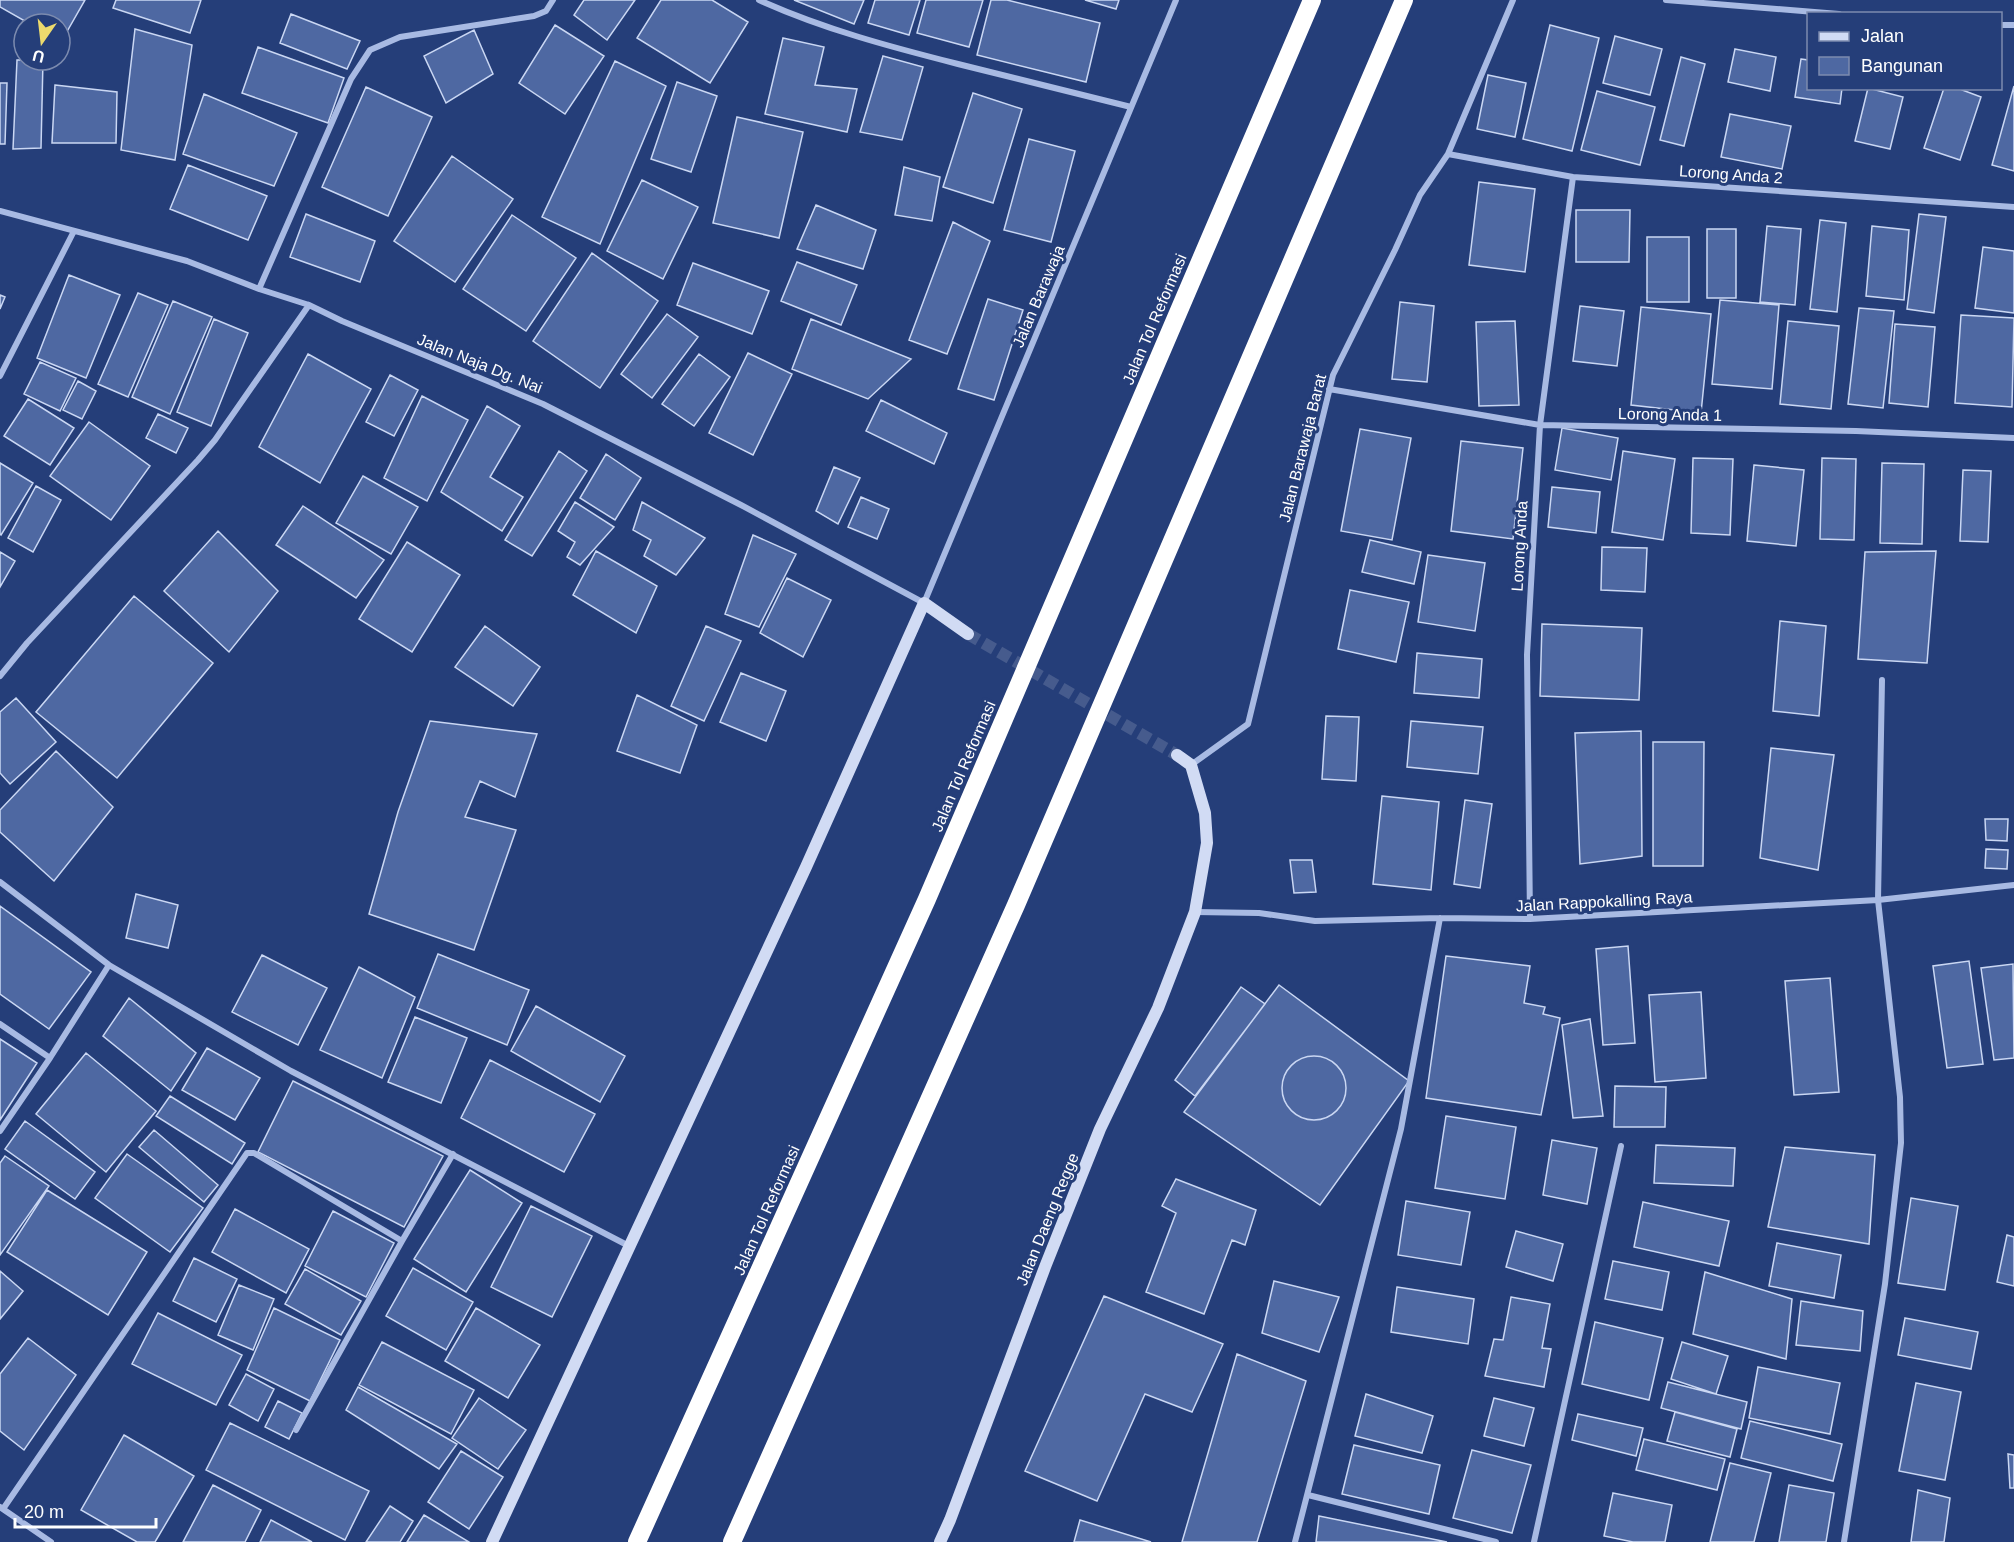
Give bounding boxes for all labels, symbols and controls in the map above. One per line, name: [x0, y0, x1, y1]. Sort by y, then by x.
north arrow: [12, 12, 72, 72]
legend: [1807, 12, 2002, 90]
text: Jalan: [1861, 26, 1904, 46]
text: U: [31, 46, 46, 66]
text: Bangunan: [1861, 56, 1943, 76]
street label: Lorong Anda 2: [1678, 162, 1784, 187]
street label: Jalan Barawaja: [1009, 242, 1068, 350]
street label: Jalan Tol Reformasi: [1119, 251, 1190, 387]
street label: Jalan Naja Dg. Nai: [415, 331, 545, 396]
street label: Jalan Barawaja Barat: [1276, 372, 1329, 524]
street label: Lorong Anda 1: [1618, 405, 1722, 424]
street label: Lorong Anda: [1509, 500, 1530, 592]
street label: Jalan Tol Reformasi: [928, 698, 999, 834]
street label: Jalan Rappokalling Raya: [1515, 888, 1693, 915]
street label: Jalan Tol Reformasi: [730, 1143, 803, 1278]
street label: Jalan Daeng Regge: [1013, 1150, 1082, 1288]
scale bar: [15, 1491, 156, 1529]
text: 20 m: [24, 1502, 64, 1522]

